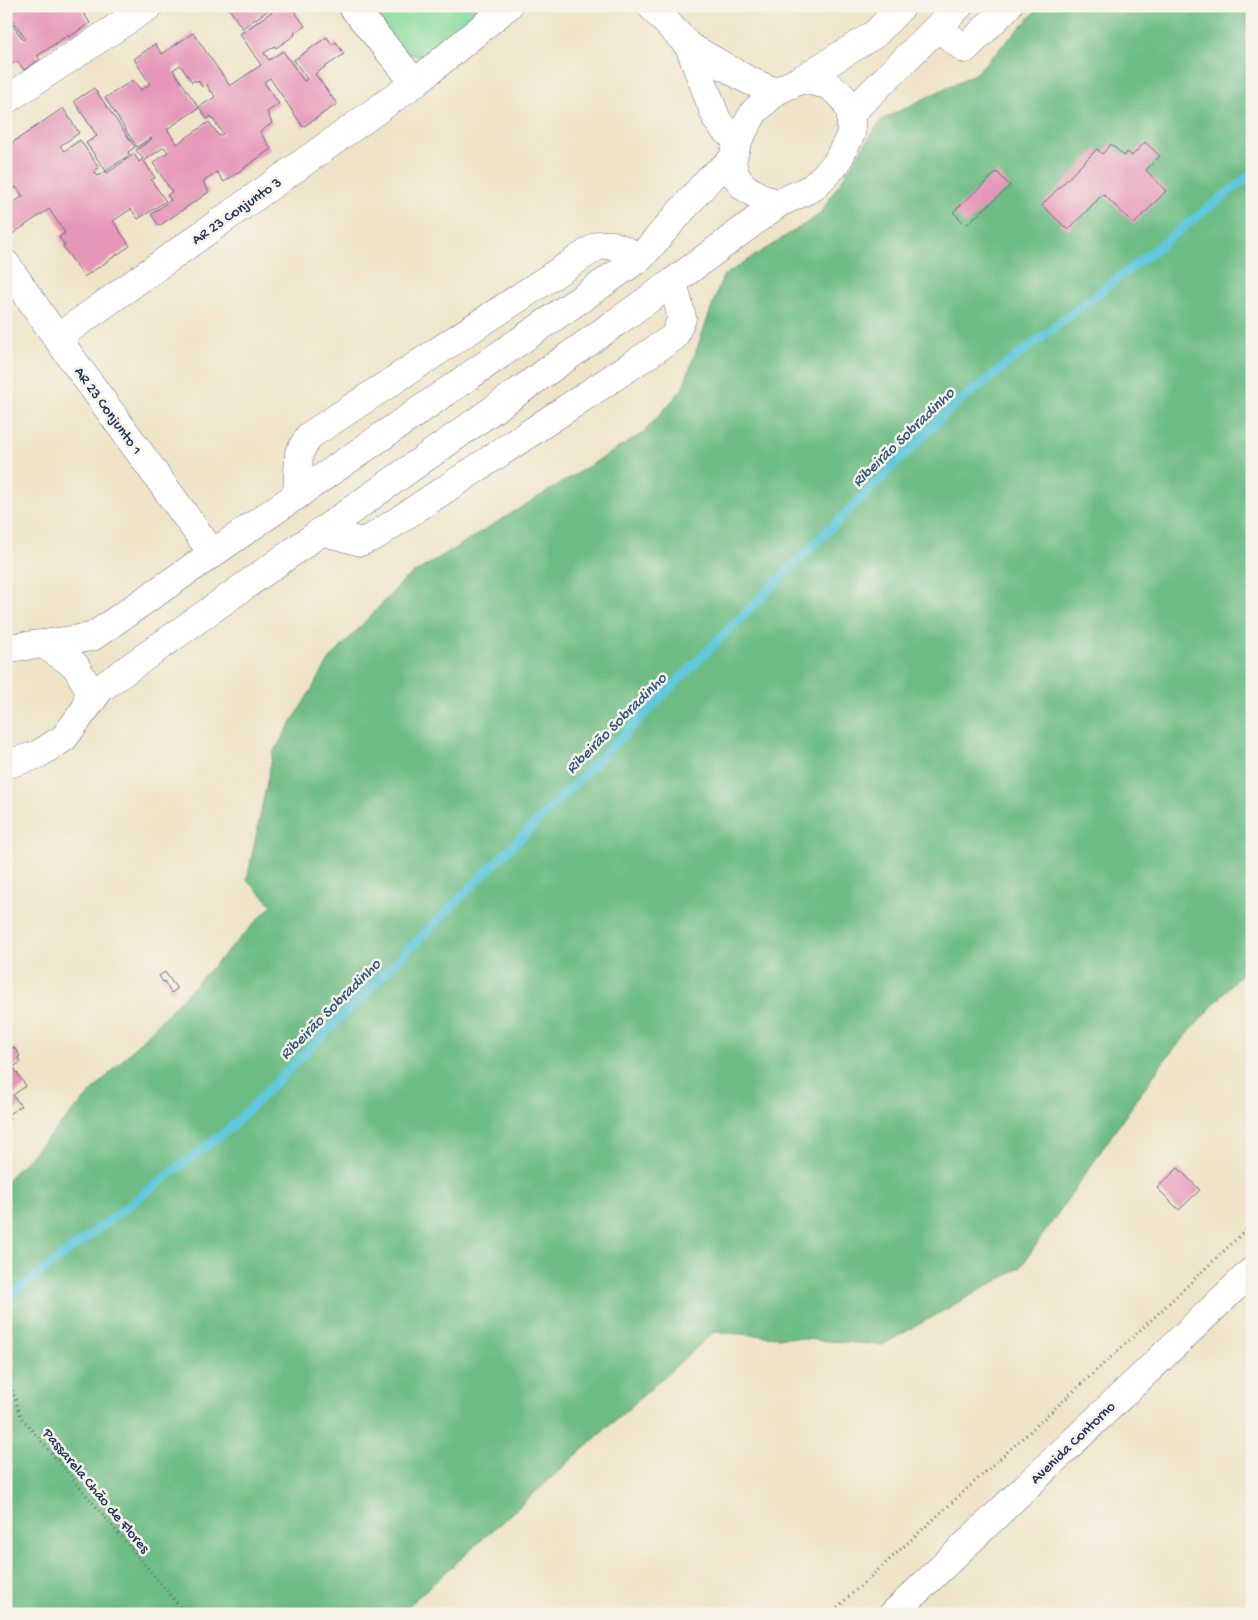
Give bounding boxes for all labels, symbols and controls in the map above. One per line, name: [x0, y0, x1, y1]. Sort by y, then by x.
street label: AR 23 Conjunto 3: [189, 174, 286, 249]
street label: AR 23 Conjunto 1: [70, 364, 145, 459]
water label: Ribeirão Sobradinho: [849, 384, 960, 492]
water label: Ribeirão Sobradinho: [563, 670, 672, 779]
water label: Ribeirão Sobradinho: [277, 956, 386, 1065]
street label: Avenida Contorno: [1027, 1398, 1120, 1489]
street label: Passarela Chão de Flores: [37, 1424, 153, 1558]

